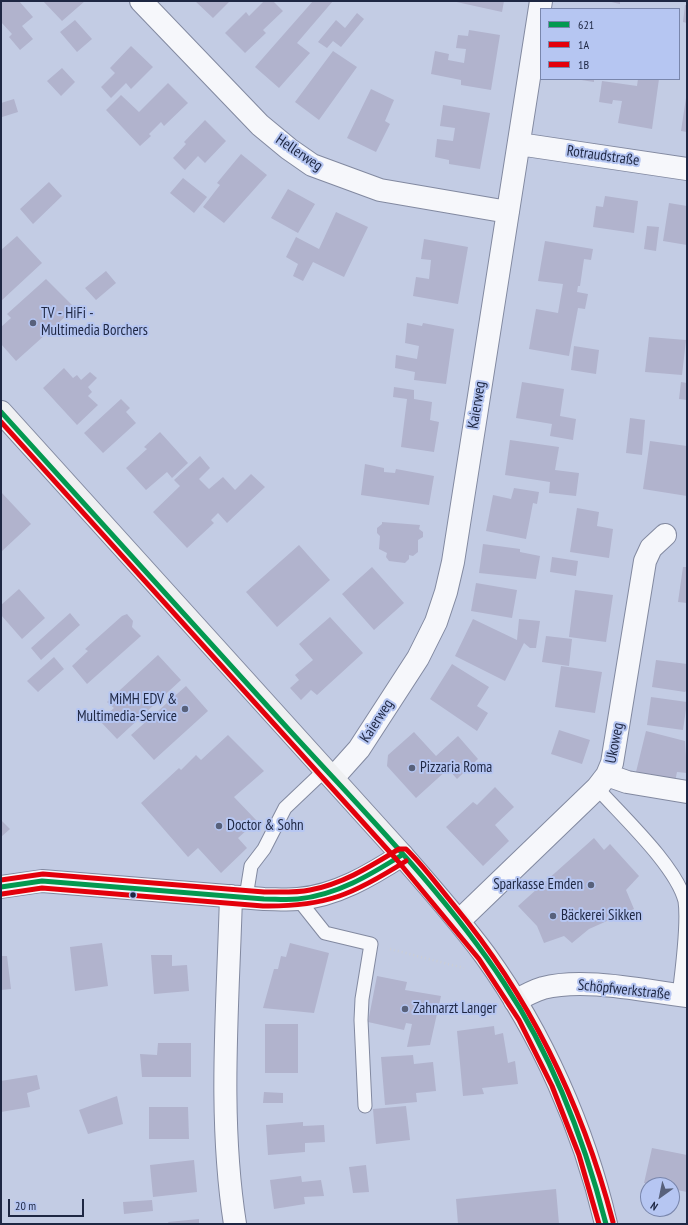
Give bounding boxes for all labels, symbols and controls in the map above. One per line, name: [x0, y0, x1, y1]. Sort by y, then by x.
legend: [540, 8, 680, 80]
text: 621: [578, 17, 594, 32]
text: 1A: [578, 37, 589, 52]
text: 1B: [578, 57, 589, 72]
street label: Hellerweg: [272, 131, 326, 175]
street label: Rotraudstraße: [566, 142, 640, 170]
place label: TV - HiFi - Multimedia Borchers: [41, 305, 148, 340]
marker: TV - HiFi - Multimedia Borchers: [28, 318, 38, 328]
street label: Kaierweg: [464, 380, 490, 430]
place label: MiMH EDV & Multimedia-Service: [77, 691, 177, 726]
street label: Kaierweg: [356, 696, 398, 746]
marker: MiMH EDV & Multimedia-Service: [180, 704, 190, 714]
street label: Ukoweg: [602, 721, 628, 765]
place label: Pizzaria Roma: [420, 759, 492, 777]
marker: Pizzaria Roma: [407, 763, 417, 773]
place label: Doctor & Sohn: [227, 817, 304, 835]
marker: Doctor & Sohn: [214, 821, 224, 831]
place label: Sparkasse Emden: [493, 876, 583, 894]
marker: Sparkasse Emden: [586, 880, 596, 890]
unlabelled marker: [128, 890, 138, 900]
place label: Bäckerei Sikken: [561, 907, 642, 925]
marker: Bäckerei Sikken: [548, 911, 558, 921]
street label: Schöpfwerkstraße: [577, 976, 671, 1004]
place label: Zahnarzt Langer: [413, 1000, 497, 1018]
marker: Zahnarzt Langer: [400, 1004, 410, 1014]
north arrow: [640, 1177, 680, 1217]
scale bar: [10, 1191, 86, 1217]
text: 20 m: [15, 1198, 36, 1213]
text: N: [648, 1199, 660, 1214]

